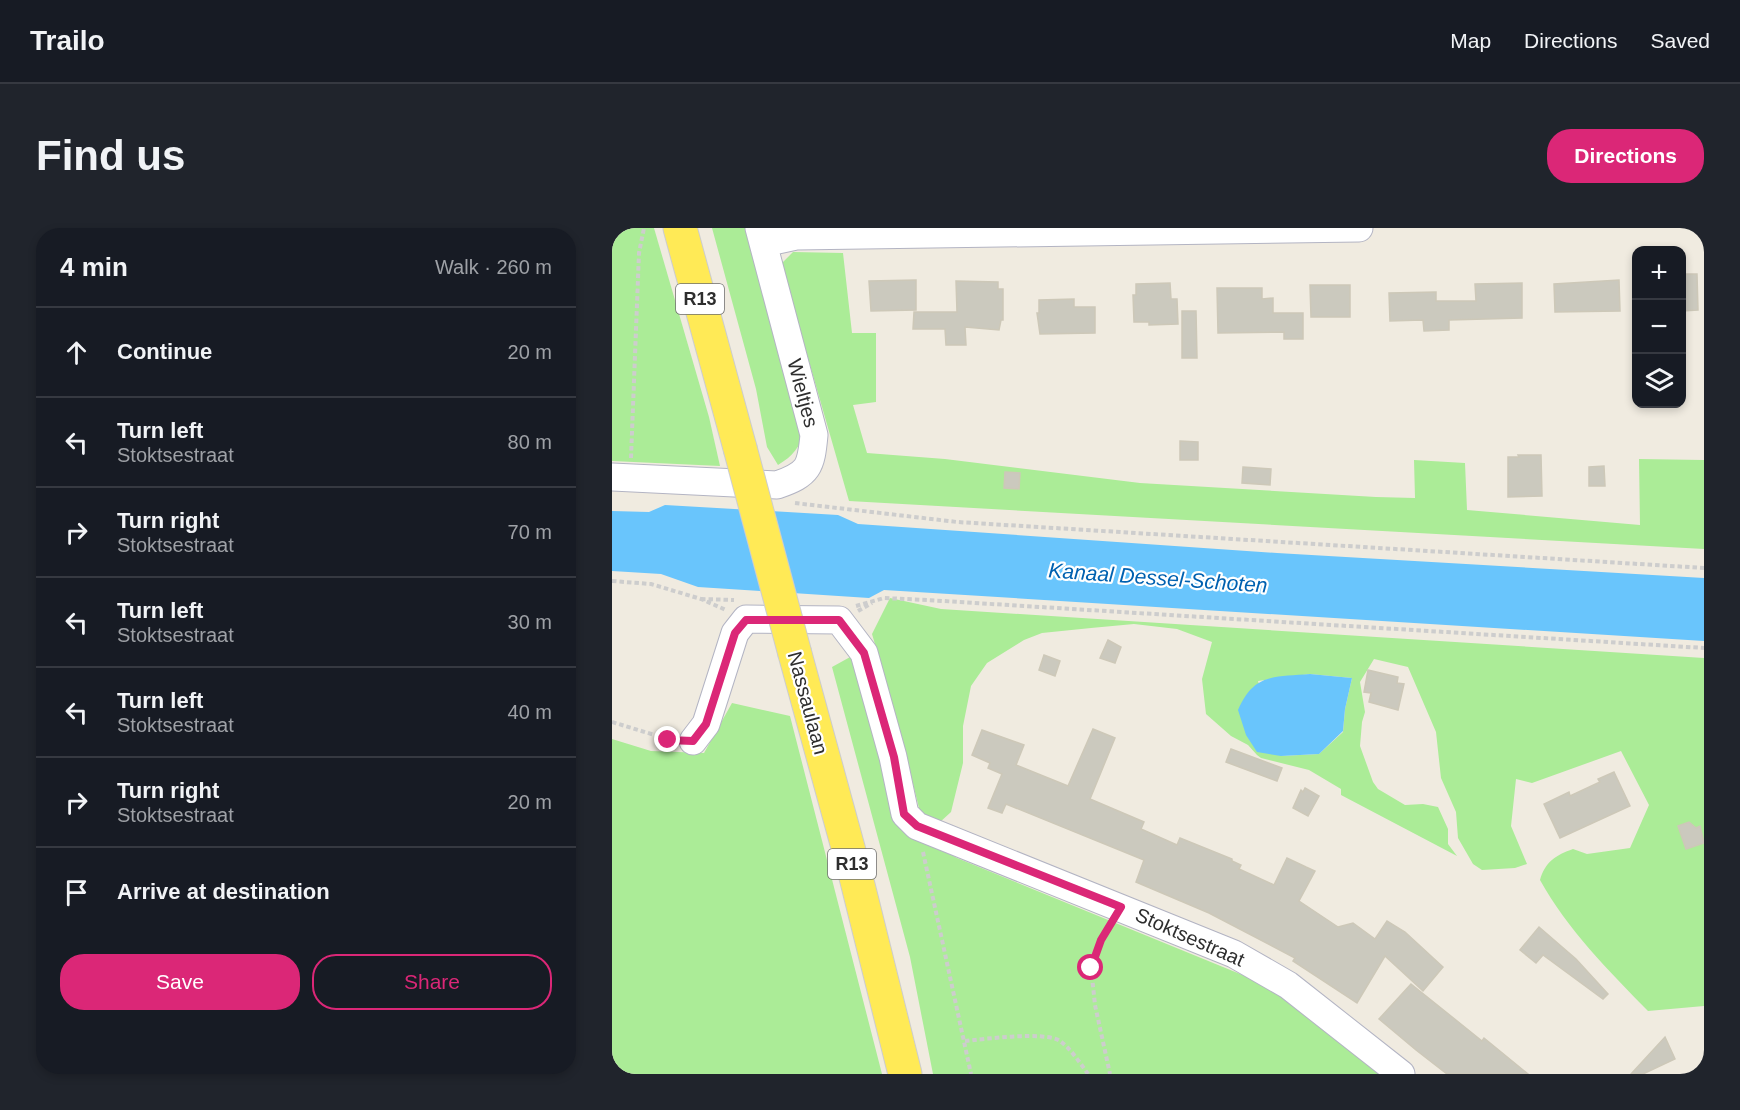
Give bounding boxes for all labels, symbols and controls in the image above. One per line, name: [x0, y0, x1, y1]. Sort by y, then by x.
text: Trailo: [30, 25, 105, 56]
text: Map: [1450, 29, 1491, 52]
text: Directions: [1524, 29, 1617, 52]
text: Saved: [1650, 29, 1710, 52]
button: Directions: [1547, 129, 1704, 183]
text: Find us: [36, 132, 185, 179]
map controls: [1632, 246, 1686, 408]
button: +: [1632, 246, 1686, 300]
text: 4 min: [60, 252, 128, 282]
text: Walk · 260 m: [435, 256, 552, 278]
road number: R13: [676, 284, 724, 314]
button: −: [1632, 300, 1686, 354]
icon: ahead: [60, 336, 93, 369]
text: Continue: [117, 339, 212, 364]
text: 20 m: [508, 341, 552, 363]
button: layers: [1632, 354, 1686, 408]
street label: Wieltjes: [783, 356, 823, 430]
text: Turn left: [117, 418, 203, 443]
icon: left: [60, 426, 93, 459]
text: 80 m: [508, 431, 552, 453]
text: Stoktsestraat: [117, 444, 234, 466]
text: Turn right: [117, 508, 219, 533]
icon: right: [60, 516, 93, 549]
text: 70 m: [508, 521, 552, 543]
text: Stoktsestraat: [117, 534, 234, 556]
water label: Kanaal Dessel-Schoten: [1048, 558, 1268, 597]
text: Turn left: [117, 598, 203, 623]
icon: left: [60, 606, 93, 639]
text: 30 m: [508, 611, 552, 633]
text: Stoktsestraat: [117, 624, 234, 646]
street label: Nassaulaan: [784, 649, 832, 757]
text: Turn left: [117, 688, 203, 713]
icon: left: [60, 696, 93, 729]
text: 40 m: [508, 701, 552, 723]
text: Stoktsestraat: [117, 714, 234, 736]
route end: [654, 726, 680, 752]
text: Turn right: [117, 778, 219, 803]
icon: right: [60, 786, 93, 819]
text: 20 m: [508, 791, 552, 813]
text: Stoktsestraat: [117, 804, 234, 826]
road number: R13: [828, 849, 876, 879]
icon: arrive: [60, 876, 93, 909]
text: Arrive at destination: [117, 879, 330, 904]
street label: Stoktsestraat: [1132, 903, 1248, 971]
button: Save: [60, 954, 300, 1010]
button: Share: [312, 954, 552, 1010]
route start: [1077, 954, 1103, 980]

